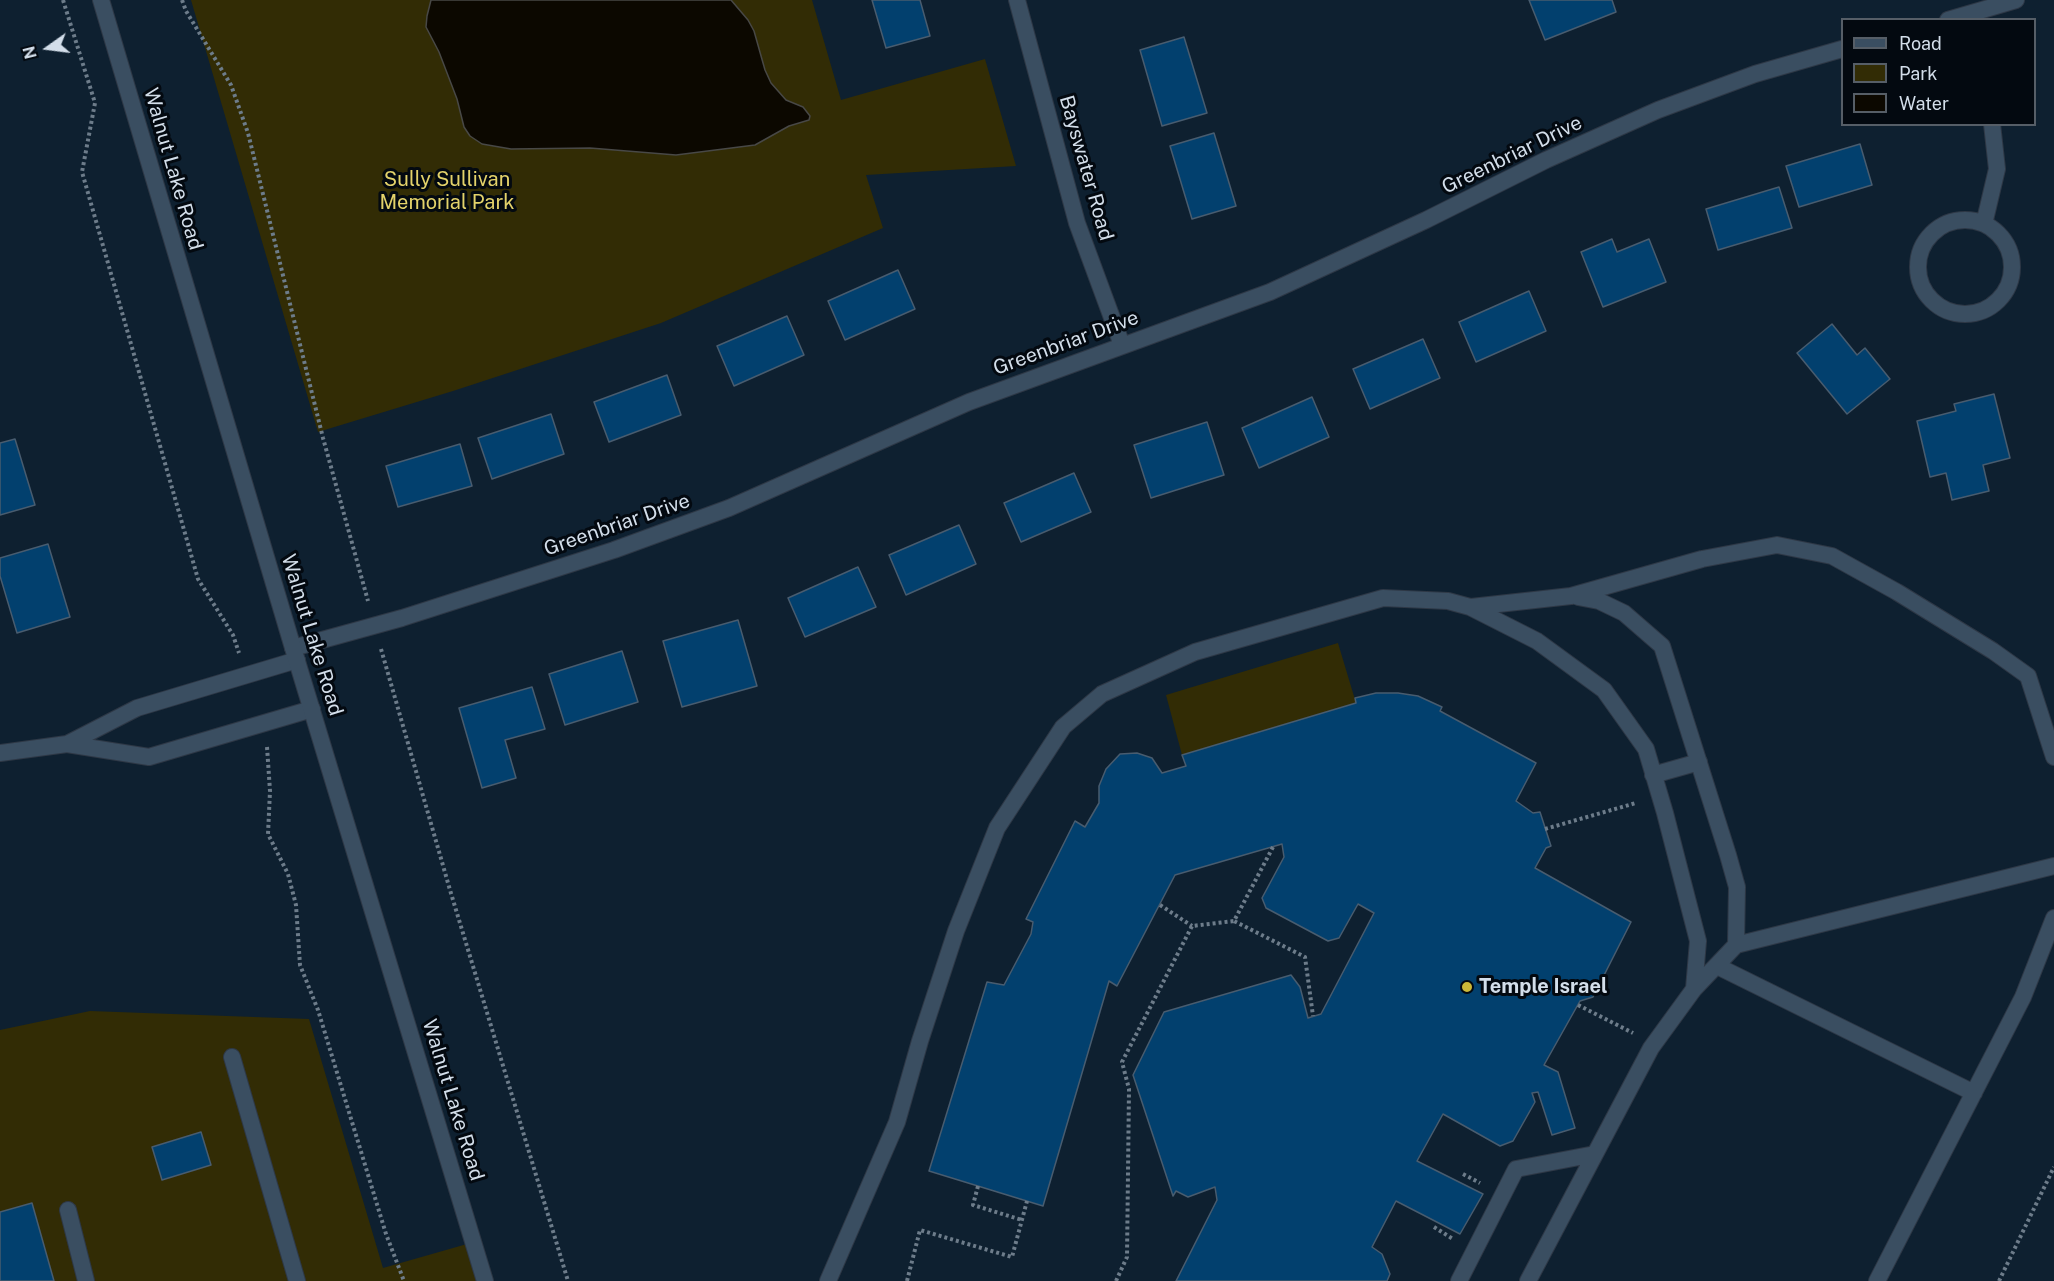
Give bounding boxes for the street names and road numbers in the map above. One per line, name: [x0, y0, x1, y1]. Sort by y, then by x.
street label: Walnut Lake Road: [138, 85, 208, 253]
street label: Bayswater Road: [1054, 93, 1118, 243]
street label: Greenbriar Drive: [1438, 111, 1586, 199]
street label: Greenbriar Drive: [990, 306, 1142, 380]
street label: Greenbriar Drive: [541, 489, 693, 561]
street label: Walnut Lake Road: [276, 551, 348, 719]
street label: Walnut Lake Road: [417, 1016, 489, 1184]

